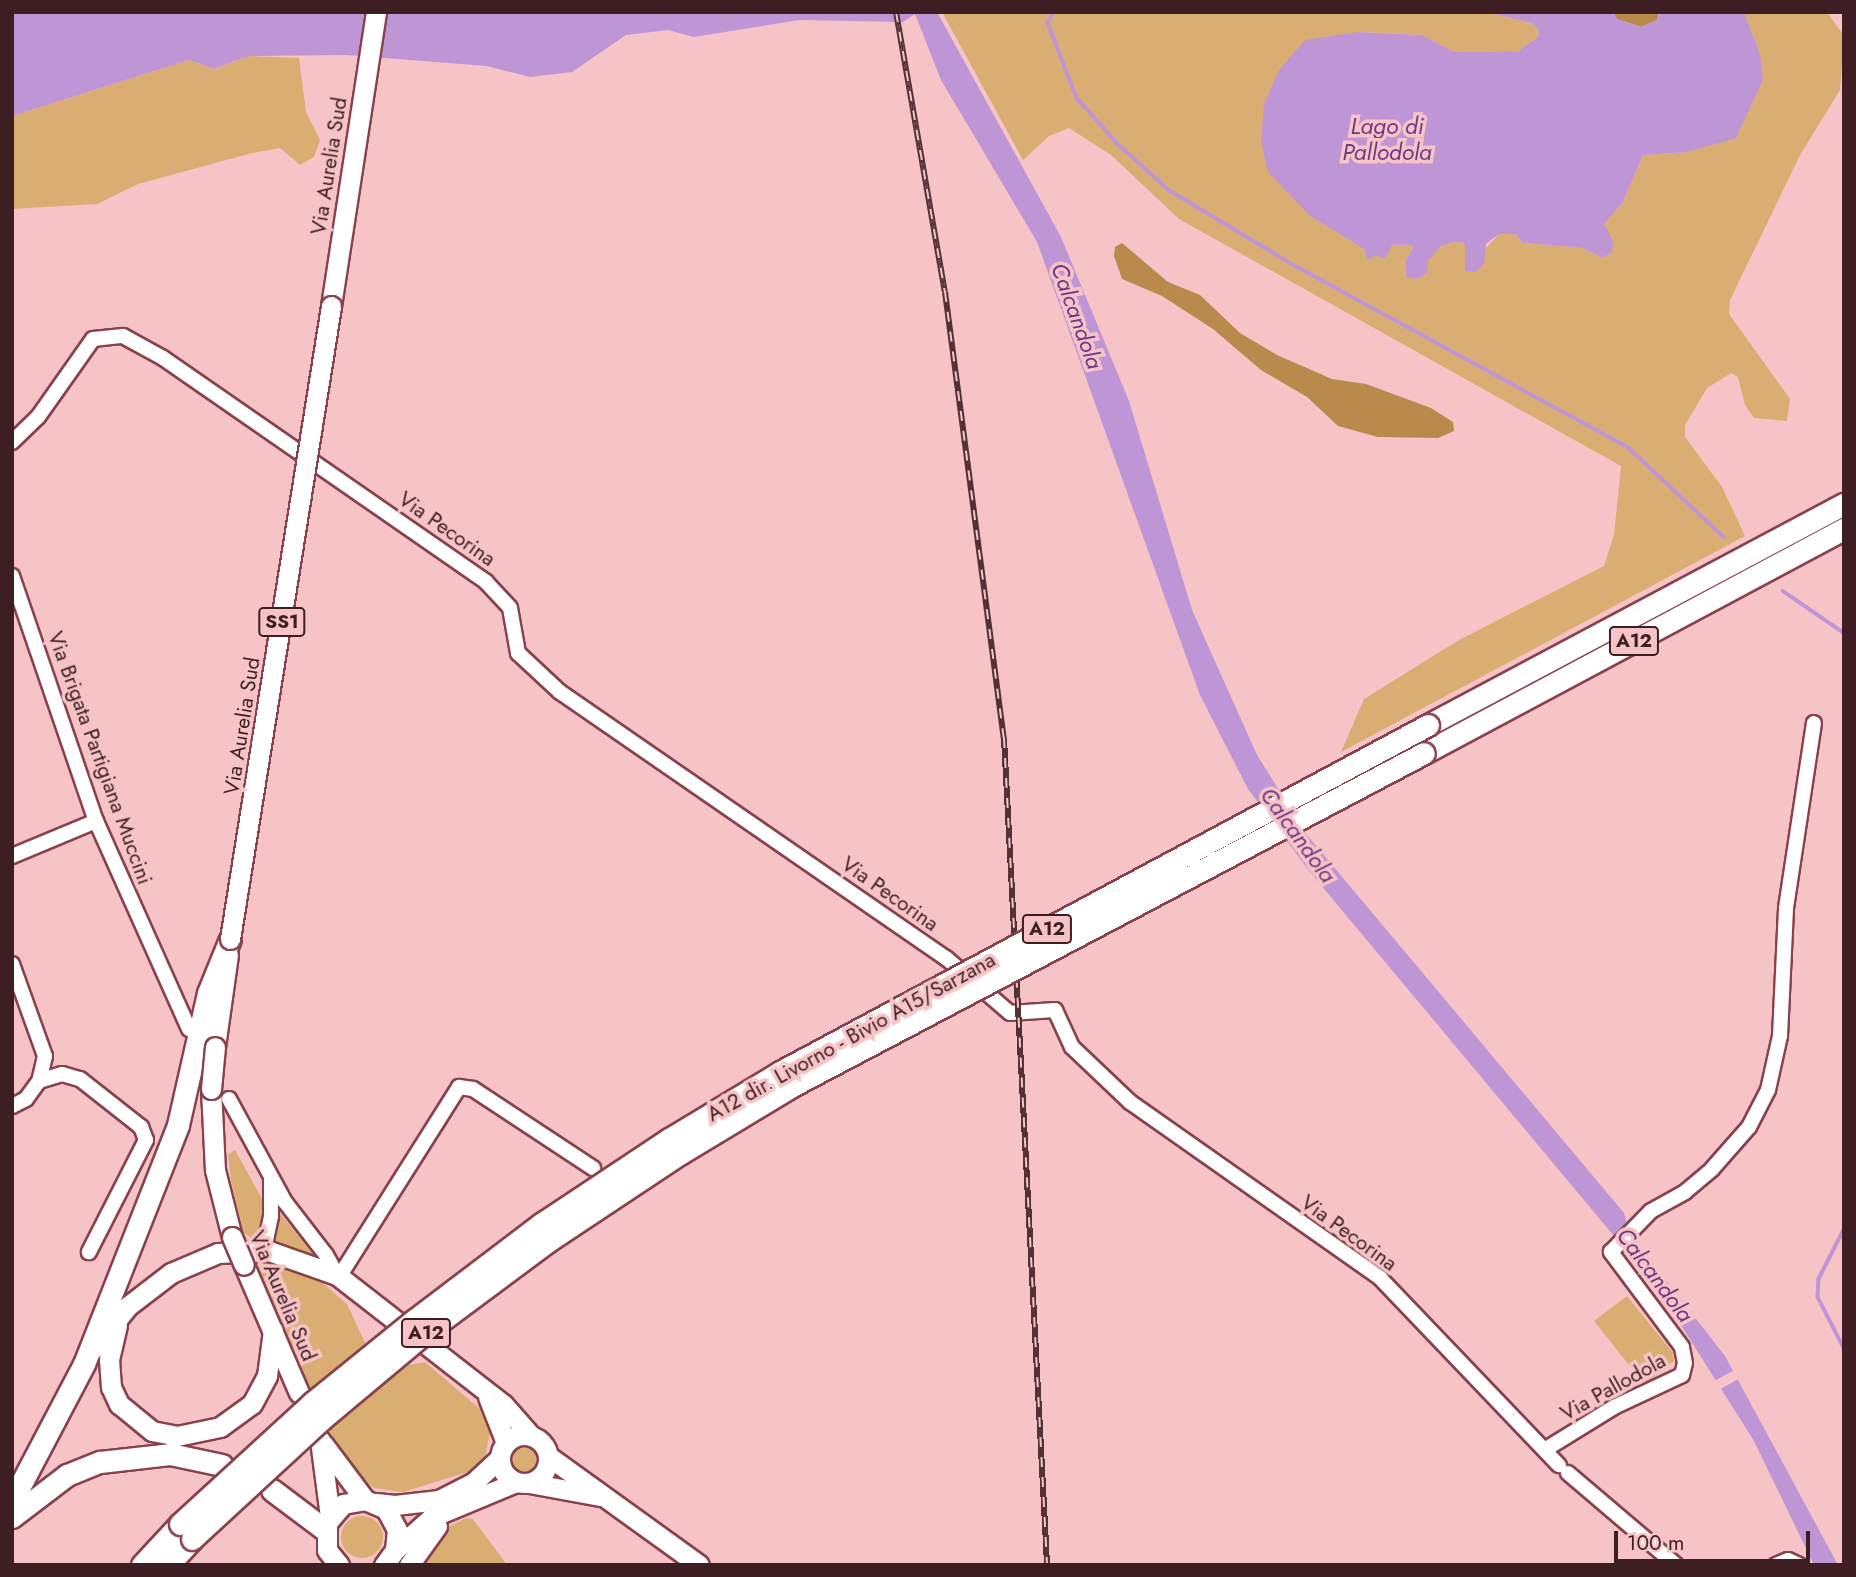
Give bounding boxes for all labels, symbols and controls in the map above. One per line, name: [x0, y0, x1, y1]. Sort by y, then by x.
street label: Via Aurelia Sud: [306, 95, 352, 237]
water label: Lago di Pallodola: [1342, 112, 1432, 166]
water label: Calcandola: [1045, 259, 1109, 373]
street label: Via Pecorina: [394, 486, 500, 572]
road number: SS1: [258, 607, 306, 638]
road number: A12: [1608, 626, 1660, 656]
street label: Via Brigata Partigiana Muccini: [42, 628, 158, 888]
street label: Via Aurelia Sud: [219, 655, 265, 797]
water label: Calcandola: [1254, 782, 1342, 888]
street label: Via Pecorina: [837, 851, 943, 937]
road number: A12: [1021, 914, 1073, 945]
street label: A12 dir. Livorno - Bivio A15/Sarzana: [703, 947, 999, 1127]
street label: Via Pecorina: [1296, 1190, 1402, 1276]
water label: Calcandola: [1611, 1222, 1699, 1328]
street label: Via Aurelia Sud: [244, 1227, 322, 1365]
road number: A12: [400, 1317, 452, 1348]
street label: Via Pallodola: [1556, 1348, 1670, 1426]
scale bar: [1618, 1518, 1814, 1562]
text: 100 m: [1627, 1528, 1684, 1558]

